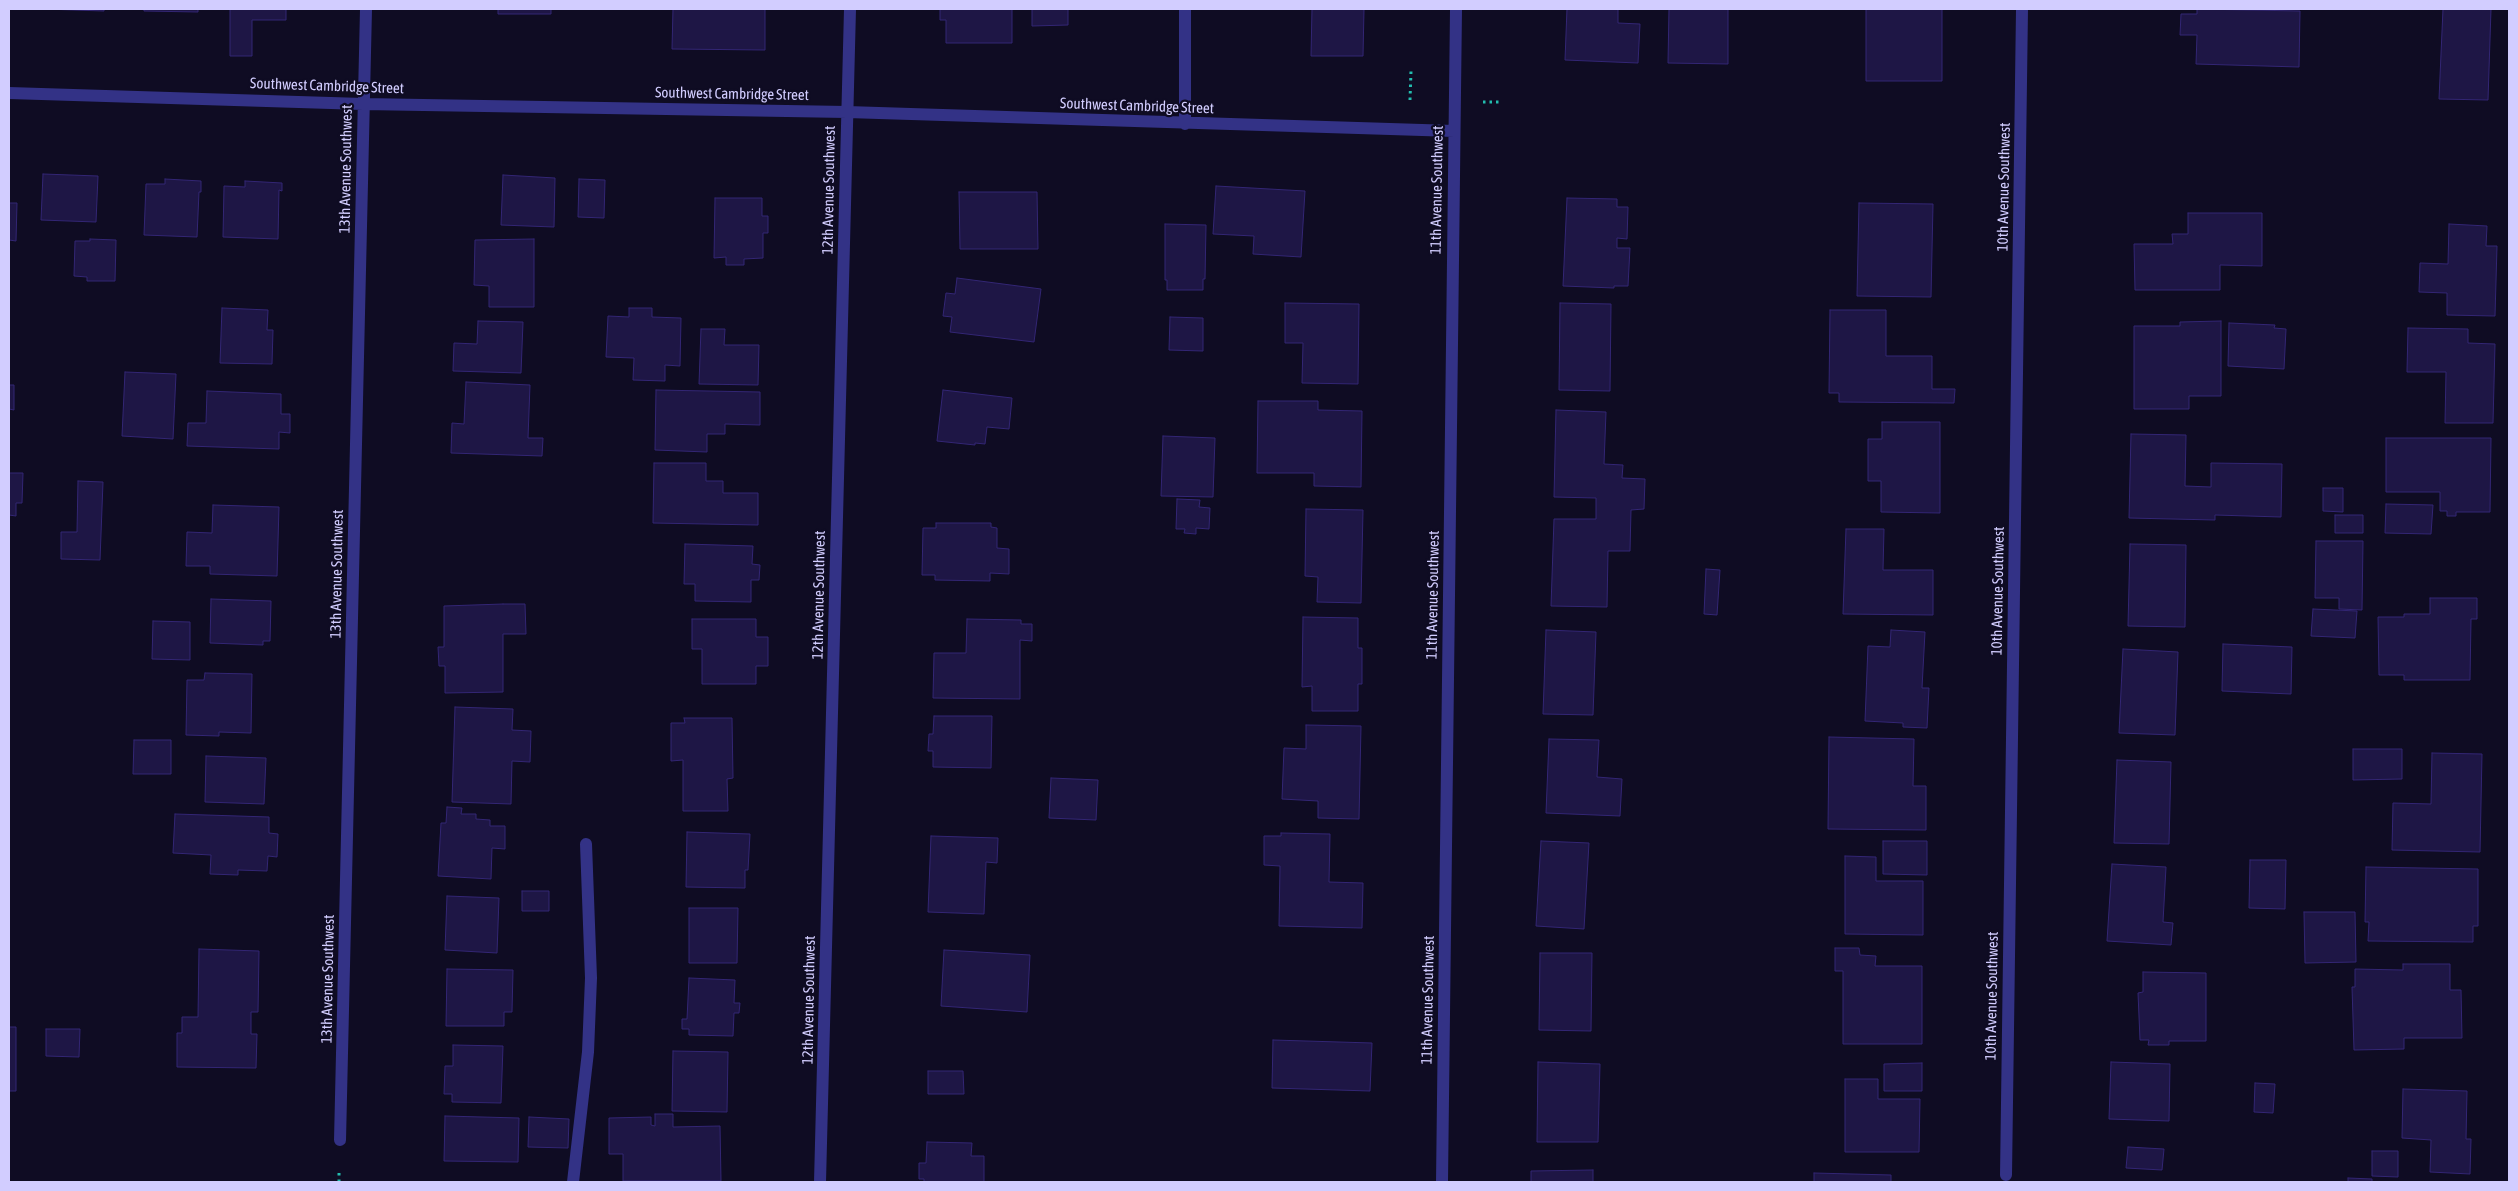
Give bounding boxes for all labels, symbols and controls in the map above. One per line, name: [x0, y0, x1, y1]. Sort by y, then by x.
street label: Southwest Cambridge Street: [250, 74, 404, 98]
street label: Southwest Cambridge Street: [655, 84, 809, 104]
street label: Southwest Cambridge Street: [1060, 94, 1214, 118]
street label: 13th Avenue Southwest: [336, 104, 356, 234]
street label: 10th Avenue Southwest: [1994, 122, 2014, 252]
street label: 12th Avenue Southwest: [819, 125, 839, 255]
street label: 11th Avenue Southwest: [1427, 125, 1447, 255]
street label: 13th Avenue Southwest: [327, 509, 347, 639]
street label: 10th Avenue Southwest: [1988, 526, 2008, 656]
street label: 12th Avenue Southwest: [809, 530, 829, 660]
street label: 11th Avenue Southwest: [1423, 530, 1443, 660]
street label: 13th Avenue Southwest: [318, 914, 338, 1044]
street label: 10th Avenue Southwest: [1982, 931, 2002, 1061]
street label: 12th Avenue Southwest: [799, 935, 819, 1065]
street label: 11th Avenue Southwest: [1418, 935, 1438, 1065]

